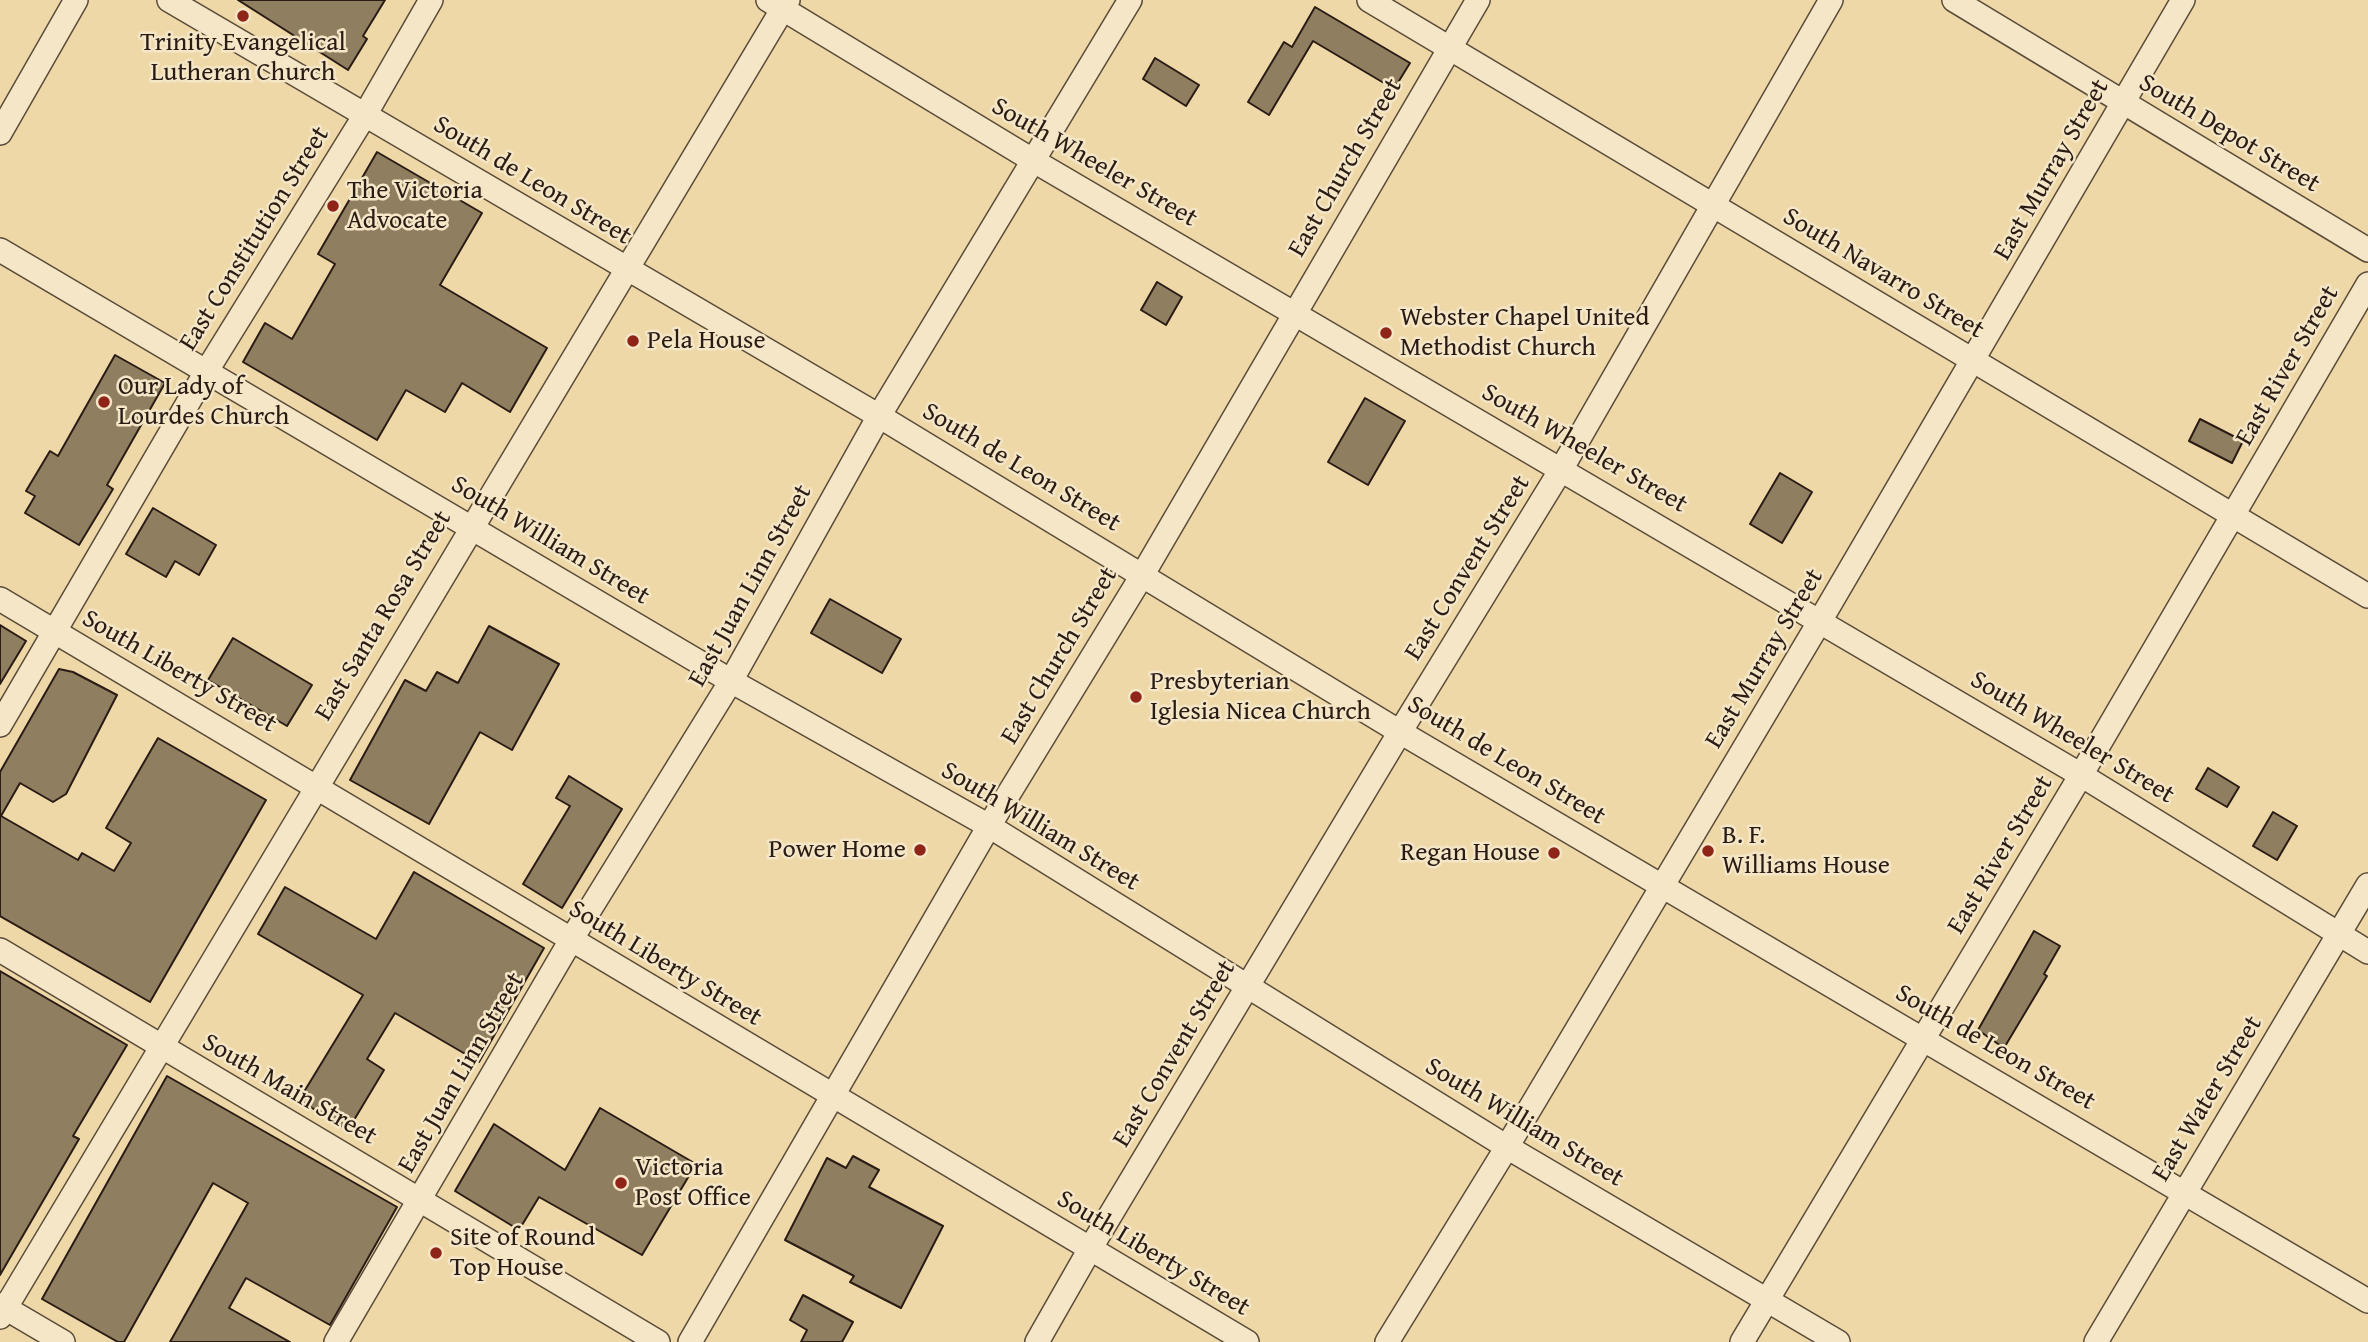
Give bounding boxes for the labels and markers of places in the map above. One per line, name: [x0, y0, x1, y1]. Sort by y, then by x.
marker: Trinity Evangelical Lutheran Church: [235, 8, 251, 24]
place label: Trinity Evangelical Lutheran Church: [140, 27, 346, 88]
place label: The Victoria Advocate: [347, 175, 483, 236]
marker: The Victoria Advocate: [325, 198, 341, 214]
place label: Webster Chapel United Methodist Church: [1400, 302, 1649, 364]
place label: Pela House: [647, 325, 766, 357]
marker: Webster Chapel United Methodist Church: [1378, 325, 1394, 341]
marker: Pela House: [625, 333, 641, 349]
place label: Our Lady of Lourdes Church: [118, 371, 289, 432]
marker: Our Lady of Lourdes Church: [96, 394, 112, 410]
place label: Presbyterian Iglesia Nicea Church: [1150, 666, 1371, 728]
marker: Presbyterian Iglesia Nicea Church: [1128, 689, 1144, 705]
place label: B. F. Williams House: [1722, 820, 1890, 882]
place label: Power Home: [769, 834, 906, 866]
place label: Regan House: [1400, 837, 1540, 869]
marker: Power Home: [912, 842, 928, 858]
marker: B. F. Williams House: [1700, 843, 1716, 859]
marker: Regan House: [1546, 845, 1562, 861]
place label: Victoria Post Office: [635, 1152, 751, 1214]
marker: Victoria Post Office: [613, 1175, 629, 1191]
place label: Site of Round Top House: [450, 1222, 595, 1284]
marker: Site of Round Top House: [428, 1245, 444, 1261]

